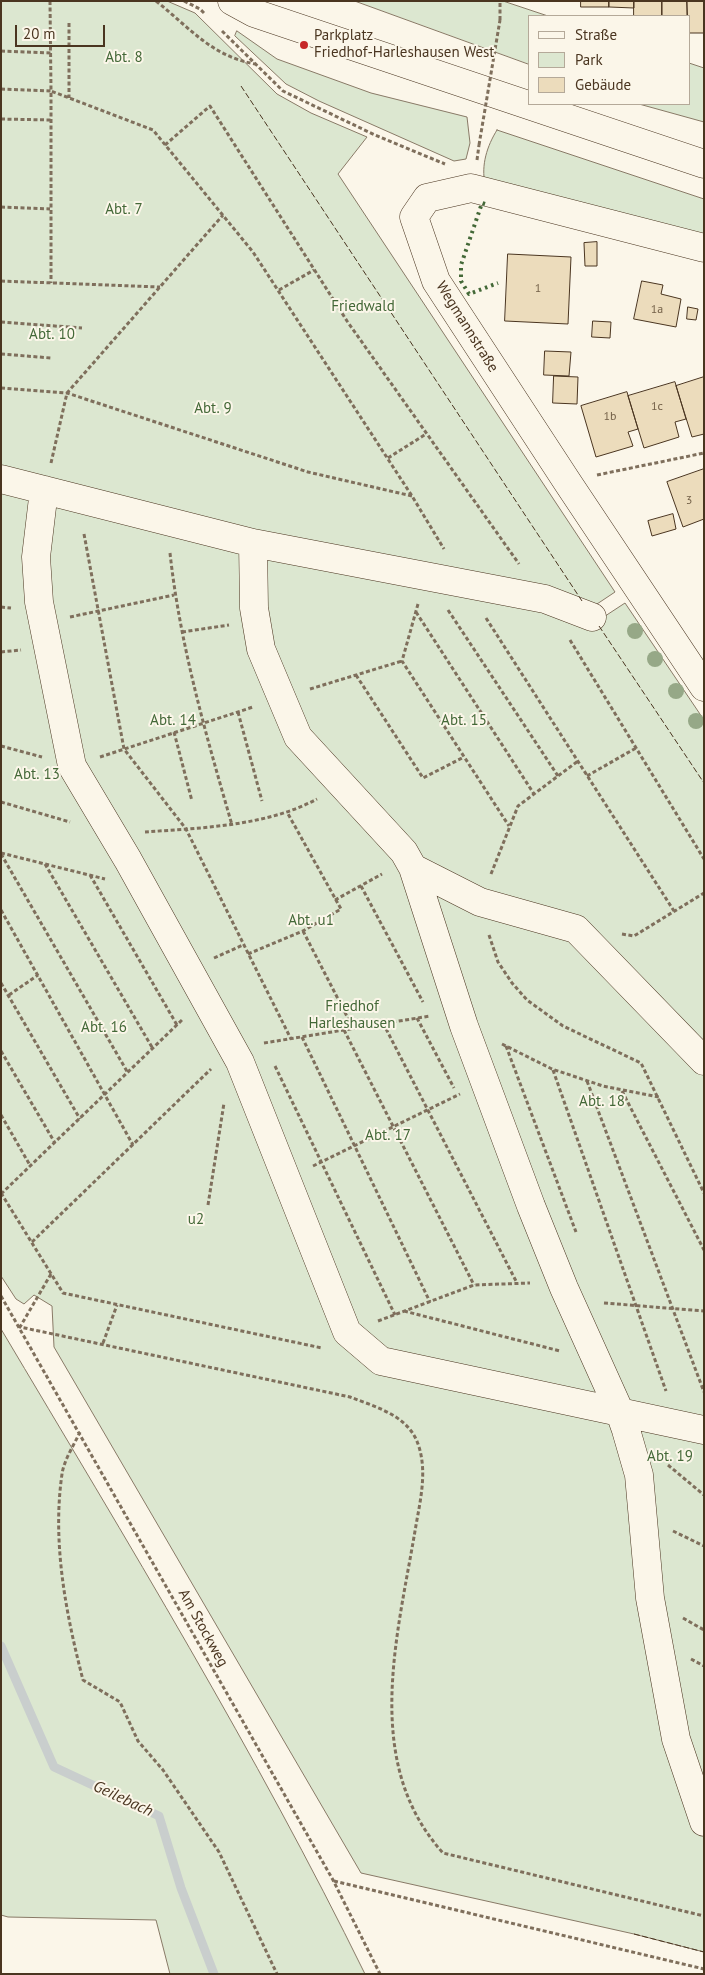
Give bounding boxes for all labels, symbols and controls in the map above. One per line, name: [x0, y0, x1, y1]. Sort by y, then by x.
scale bar: [18, 15, 108, 47]
legend: [528, 15, 690, 105]
text: 20 m: [23, 24, 56, 43]
text: Straße: [575, 25, 617, 44]
place label: Parkplatz Friedhof-Harleshausen West: [314, 27, 494, 62]
marker: Parkplatz Friedhof-Harleshausen West: [298, 39, 310, 51]
park label: Abt. 8: [105, 49, 143, 67]
text: Park: [575, 50, 603, 69]
text: Gebäude: [575, 75, 631, 94]
park label: Abt. 7: [105, 201, 143, 219]
street label: Wegmannstraße: [432, 278, 502, 376]
house number: 1: [535, 282, 541, 296]
park label: Friedwald: [331, 298, 395, 316]
house number: 1a: [651, 303, 663, 317]
park label: Abt. 10: [29, 326, 75, 344]
park label: Abt. 9: [194, 400, 232, 418]
house number: 1c: [651, 400, 663, 414]
house number: 1b: [603, 410, 617, 424]
house number: 3: [686, 494, 692, 508]
park label: Abt. 14: [150, 712, 196, 730]
park label: Abt. 15: [441, 712, 487, 730]
park label: Abt. 13: [14, 766, 60, 784]
park label: Abt. u1: [288, 912, 334, 930]
park label: Friedhof Harleshausen: [309, 998, 395, 1033]
park label: Abt. 16: [81, 1019, 127, 1037]
park label: Abt. 18: [579, 1093, 625, 1111]
park label: Abt. 17: [365, 1127, 411, 1145]
park label: u2: [188, 1211, 204, 1229]
park label: Abt. 19: [647, 1448, 693, 1466]
street label: Am Stockweg: [174, 1586, 232, 1670]
water label: Geilebach: [90, 1777, 156, 1821]

